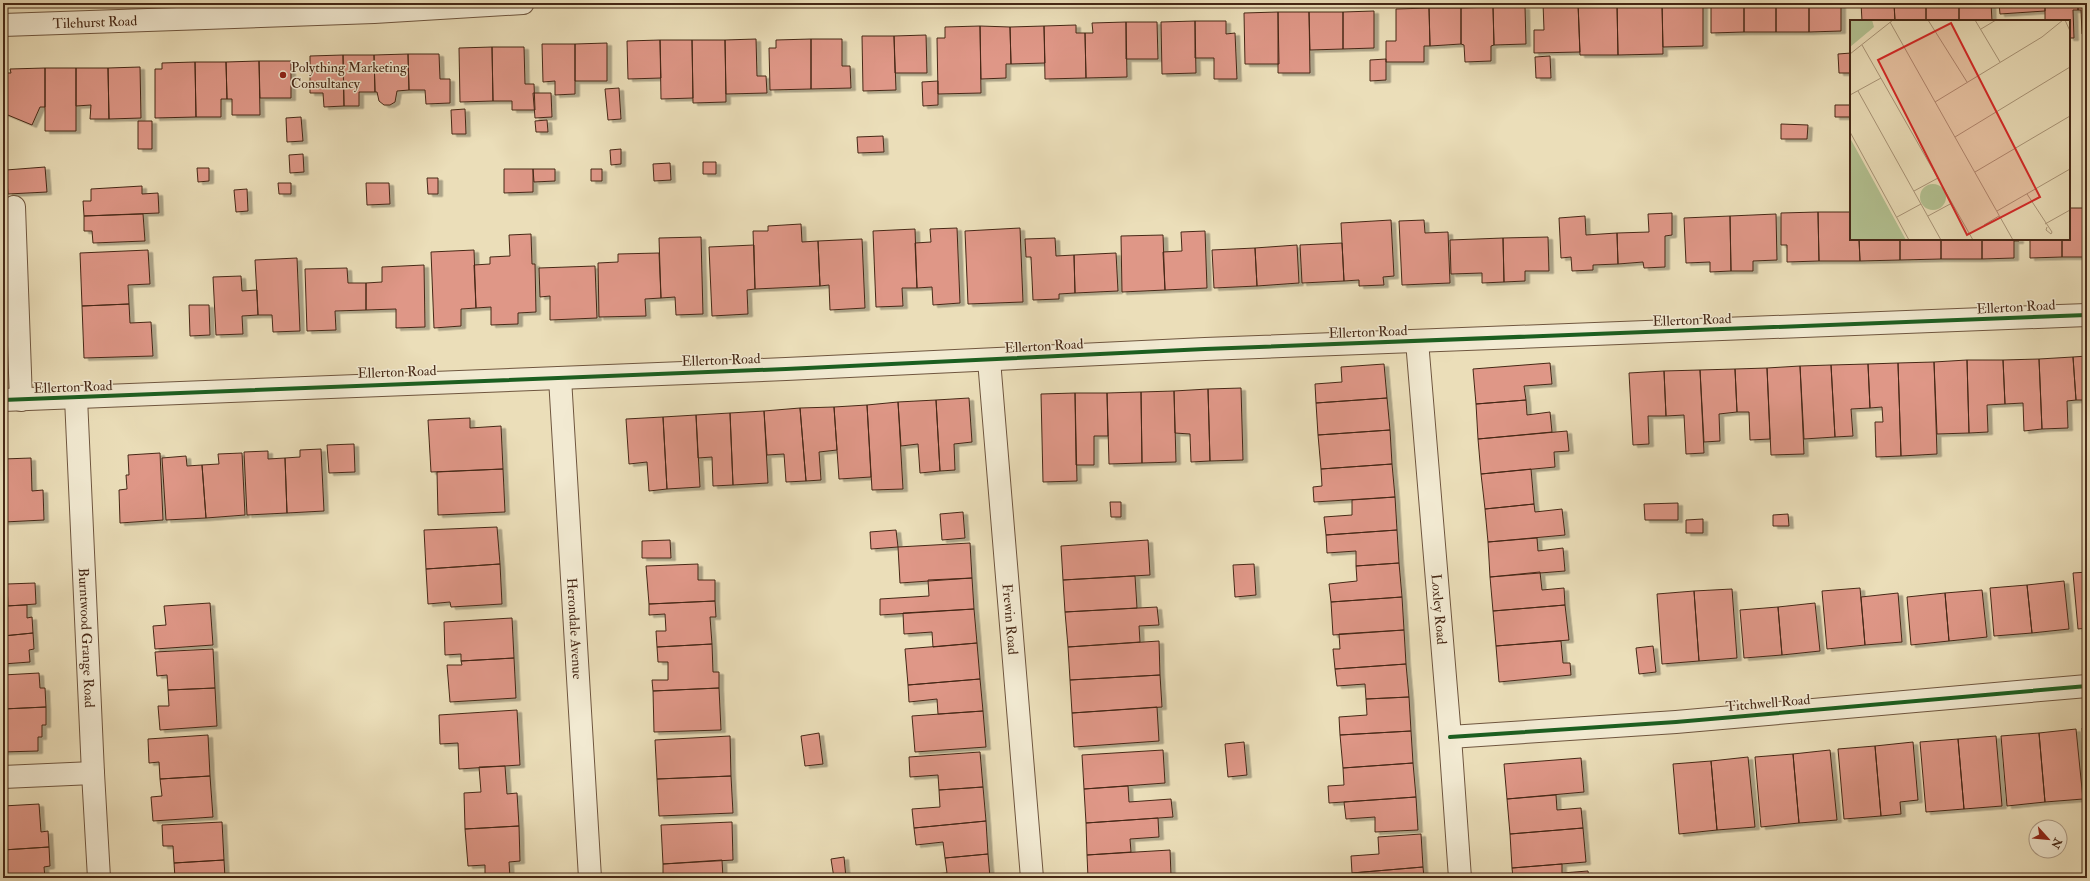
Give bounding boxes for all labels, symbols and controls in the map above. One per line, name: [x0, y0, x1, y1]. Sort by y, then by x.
street label: Tilehurst Road: [52, 12, 138, 32]
inset map: [1850, 20, 2070, 240]
place label: Polything Marketing Consultancy: [291, 59, 408, 93]
marker: Polything Marketing Consultancy: [278, 70, 288, 80]
street label: Ellerton Road: [1976, 296, 2056, 318]
street label: Ellerton Road: [1652, 310, 1732, 330]
street label: Ellerton Road: [1328, 322, 1408, 342]
street label: Ellerton Road: [1004, 335, 1084, 357]
street label: Ellerton Road: [681, 350, 761, 370]
street label: Ellerton Road: [357, 362, 437, 382]
street label: Ellerton Road: [33, 377, 113, 397]
street label: Burntwood Grange Road: [75, 567, 99, 708]
street label: Loxley Road: [1428, 573, 1451, 645]
street label: Herondale Avenue: [563, 577, 587, 680]
street label: Frewin Road: [999, 583, 1022, 655]
street label: Titchwell Road: [1725, 691, 1811, 715]
north arrow: [2028, 819, 2068, 859]
text: N: [2048, 835, 2065, 852]

